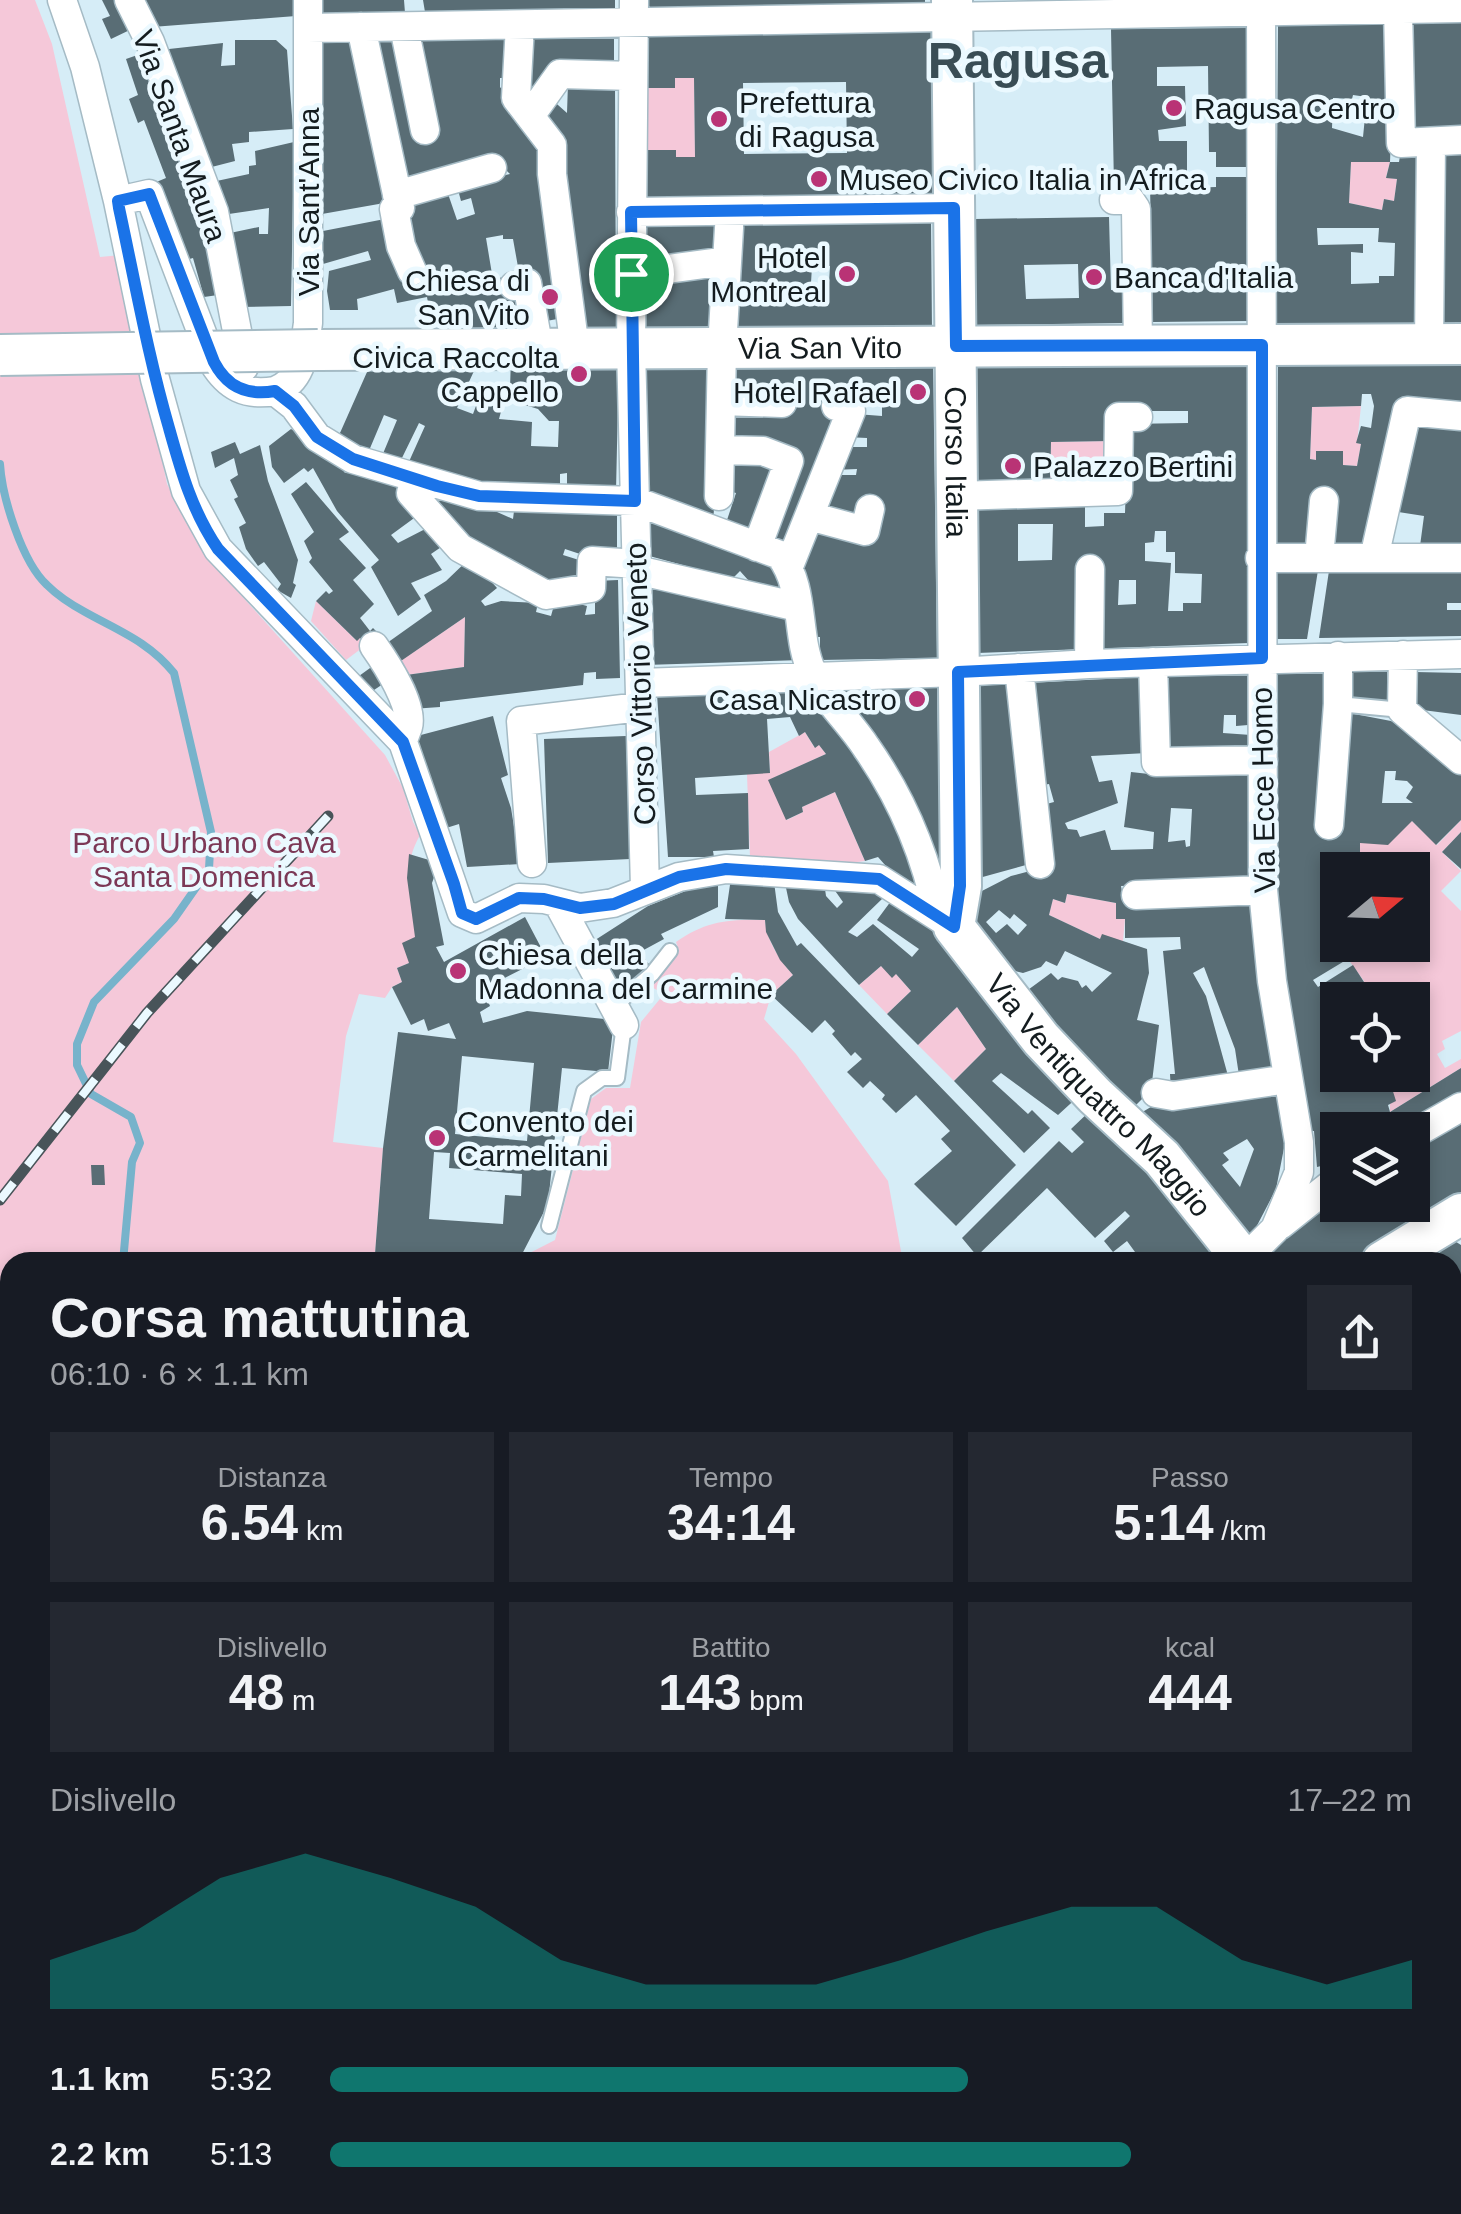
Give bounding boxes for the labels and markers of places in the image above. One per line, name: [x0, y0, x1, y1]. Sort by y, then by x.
place label: Prefettura di Ragusa: [739, 86, 874, 153]
place label: Ragusa Centro: [1194, 92, 1396, 125]
marker: Ragusa Centro: [1163, 97, 1185, 119]
marker: Prefettura di Ragusa: [708, 108, 730, 130]
place label: Museo Civico Italia in Africa: [839, 163, 1206, 196]
marker: Museo Civico Italia in Africa: [808, 168, 830, 190]
pin: [589, 232, 674, 317]
place label: Hotel Montreal: [710, 241, 827, 308]
place label: Banca d'Italia: [1114, 261, 1293, 294]
marker: Hotel Montreal: [836, 263, 858, 285]
place label: Chiesa di San Vito: [405, 264, 530, 331]
marker: Banca d'Italia: [1083, 266, 1105, 288]
marker: Chiesa di San Vito: [539, 286, 561, 308]
place label: Civica Raccolta Cappello: [352, 341, 559, 408]
marker: Civica Raccolta Cappello: [568, 363, 590, 385]
place label: Hotel Rafael: [733, 376, 898, 409]
marker: Hotel Rafael: [907, 381, 929, 403]
place label: Palazzo Bertini: [1033, 450, 1233, 483]
marker: Palazzo Bertini: [1002, 455, 1024, 477]
place label: Casa Nicastro: [709, 683, 897, 716]
marker: Casa Nicastro: [906, 688, 928, 710]
place label: Chiesa della Madonna del Carmine: [478, 938, 773, 1005]
marker: Chiesa della Madonna del Carmine: [447, 960, 469, 982]
place label: Convento dei Carmelitani: [457, 1105, 634, 1172]
marker: Convento dei Carmelitani: [426, 1127, 448, 1149]

